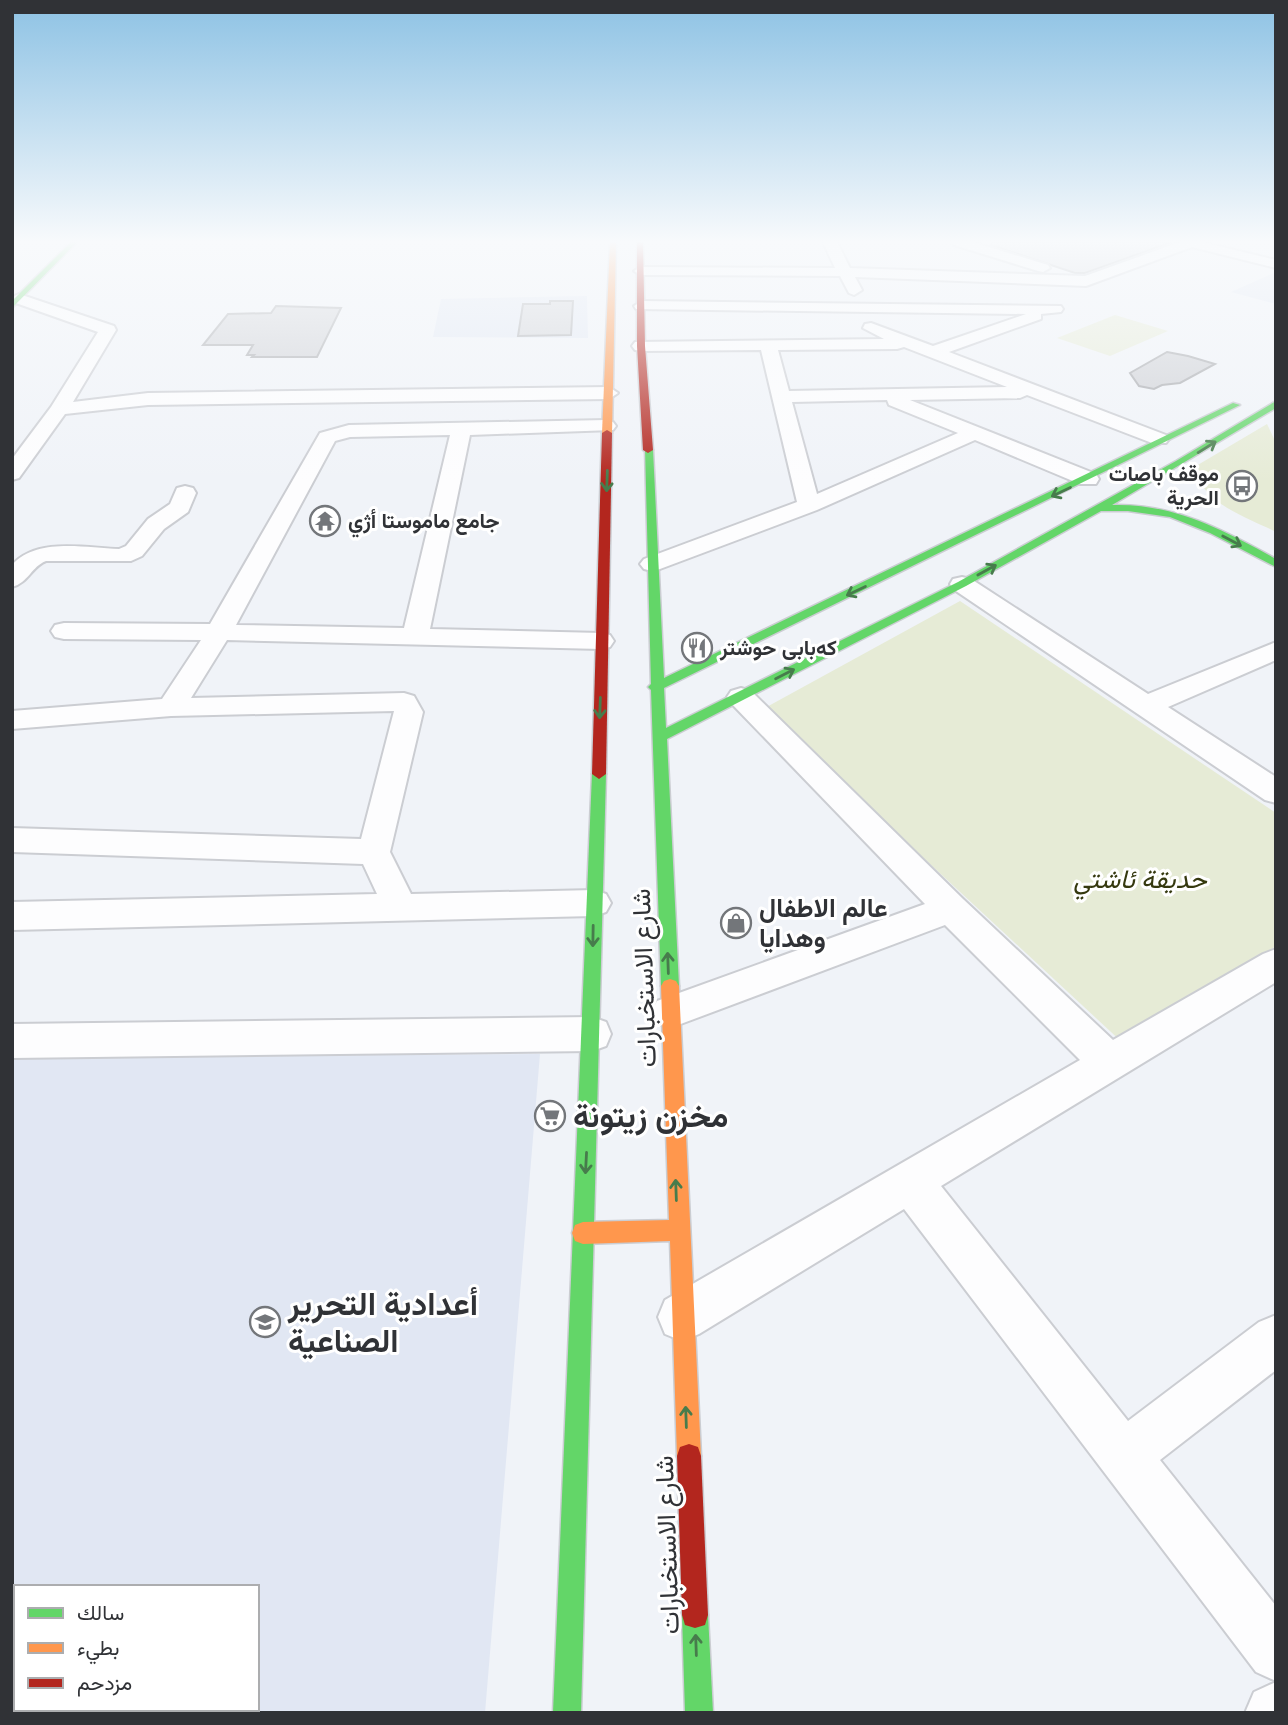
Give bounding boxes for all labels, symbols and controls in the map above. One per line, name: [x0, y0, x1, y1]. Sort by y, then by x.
one-way arrow: [1196, 439, 1216, 453]
place label: موقف باصات الحریة: [1109, 459, 1219, 515]
one-way arrow: [600, 469, 613, 492]
bus stop icon: موقف باصات الحریة: [1225, 469, 1259, 503]
one-way arrow: [1051, 485, 1072, 499]
temple icon: جامع ماموستا أژي: [308, 504, 342, 538]
place label: جامع ماموستا أژي: [348, 506, 500, 538]
one-way arrow: [1221, 534, 1241, 548]
one-way arrow: [976, 563, 997, 576]
one-way arrow: [846, 584, 867, 598]
restaurant icon: کەبابی حوشتر: [680, 631, 714, 665]
place label: کەبابی حوشتر: [719, 633, 837, 665]
one-way arrow: [774, 667, 795, 681]
one-way arrow: [593, 697, 606, 720]
park label: حديقة ئاشتي: [1073, 860, 1208, 900]
street label: شارع الاستخبارات: [622, 888, 668, 1068]
place label: عالم الاطفال وهدايا: [759, 889, 888, 959]
shop icon: عالم الاطفال وهدايا: [719, 906, 753, 940]
one-way arrow: [587, 924, 600, 947]
one-way arrow: [661, 951, 674, 974]
place label: مخزن زيتونة: [573, 1093, 728, 1142]
supermarket icon: مخزن زيتونة: [533, 1099, 567, 1133]
one-way arrow: [580, 1151, 593, 1174]
one-way arrow: [670, 1179, 683, 1202]
place label: أعدادية التحرير الصناعية: [287, 1281, 478, 1367]
school or university icon: أعدادية التحرير الصناعية: [248, 1305, 282, 1339]
one-way arrow: [680, 1406, 693, 1429]
street label: شارع الاستخبارات: [645, 1455, 691, 1635]
legend: [14, 1585, 259, 1711]
text: سالك: [77, 1598, 124, 1630]
text: بطيء: [77, 1633, 120, 1665]
one-way arrow: [689, 1633, 702, 1656]
text: مزدحم: [77, 1668, 132, 1700]

